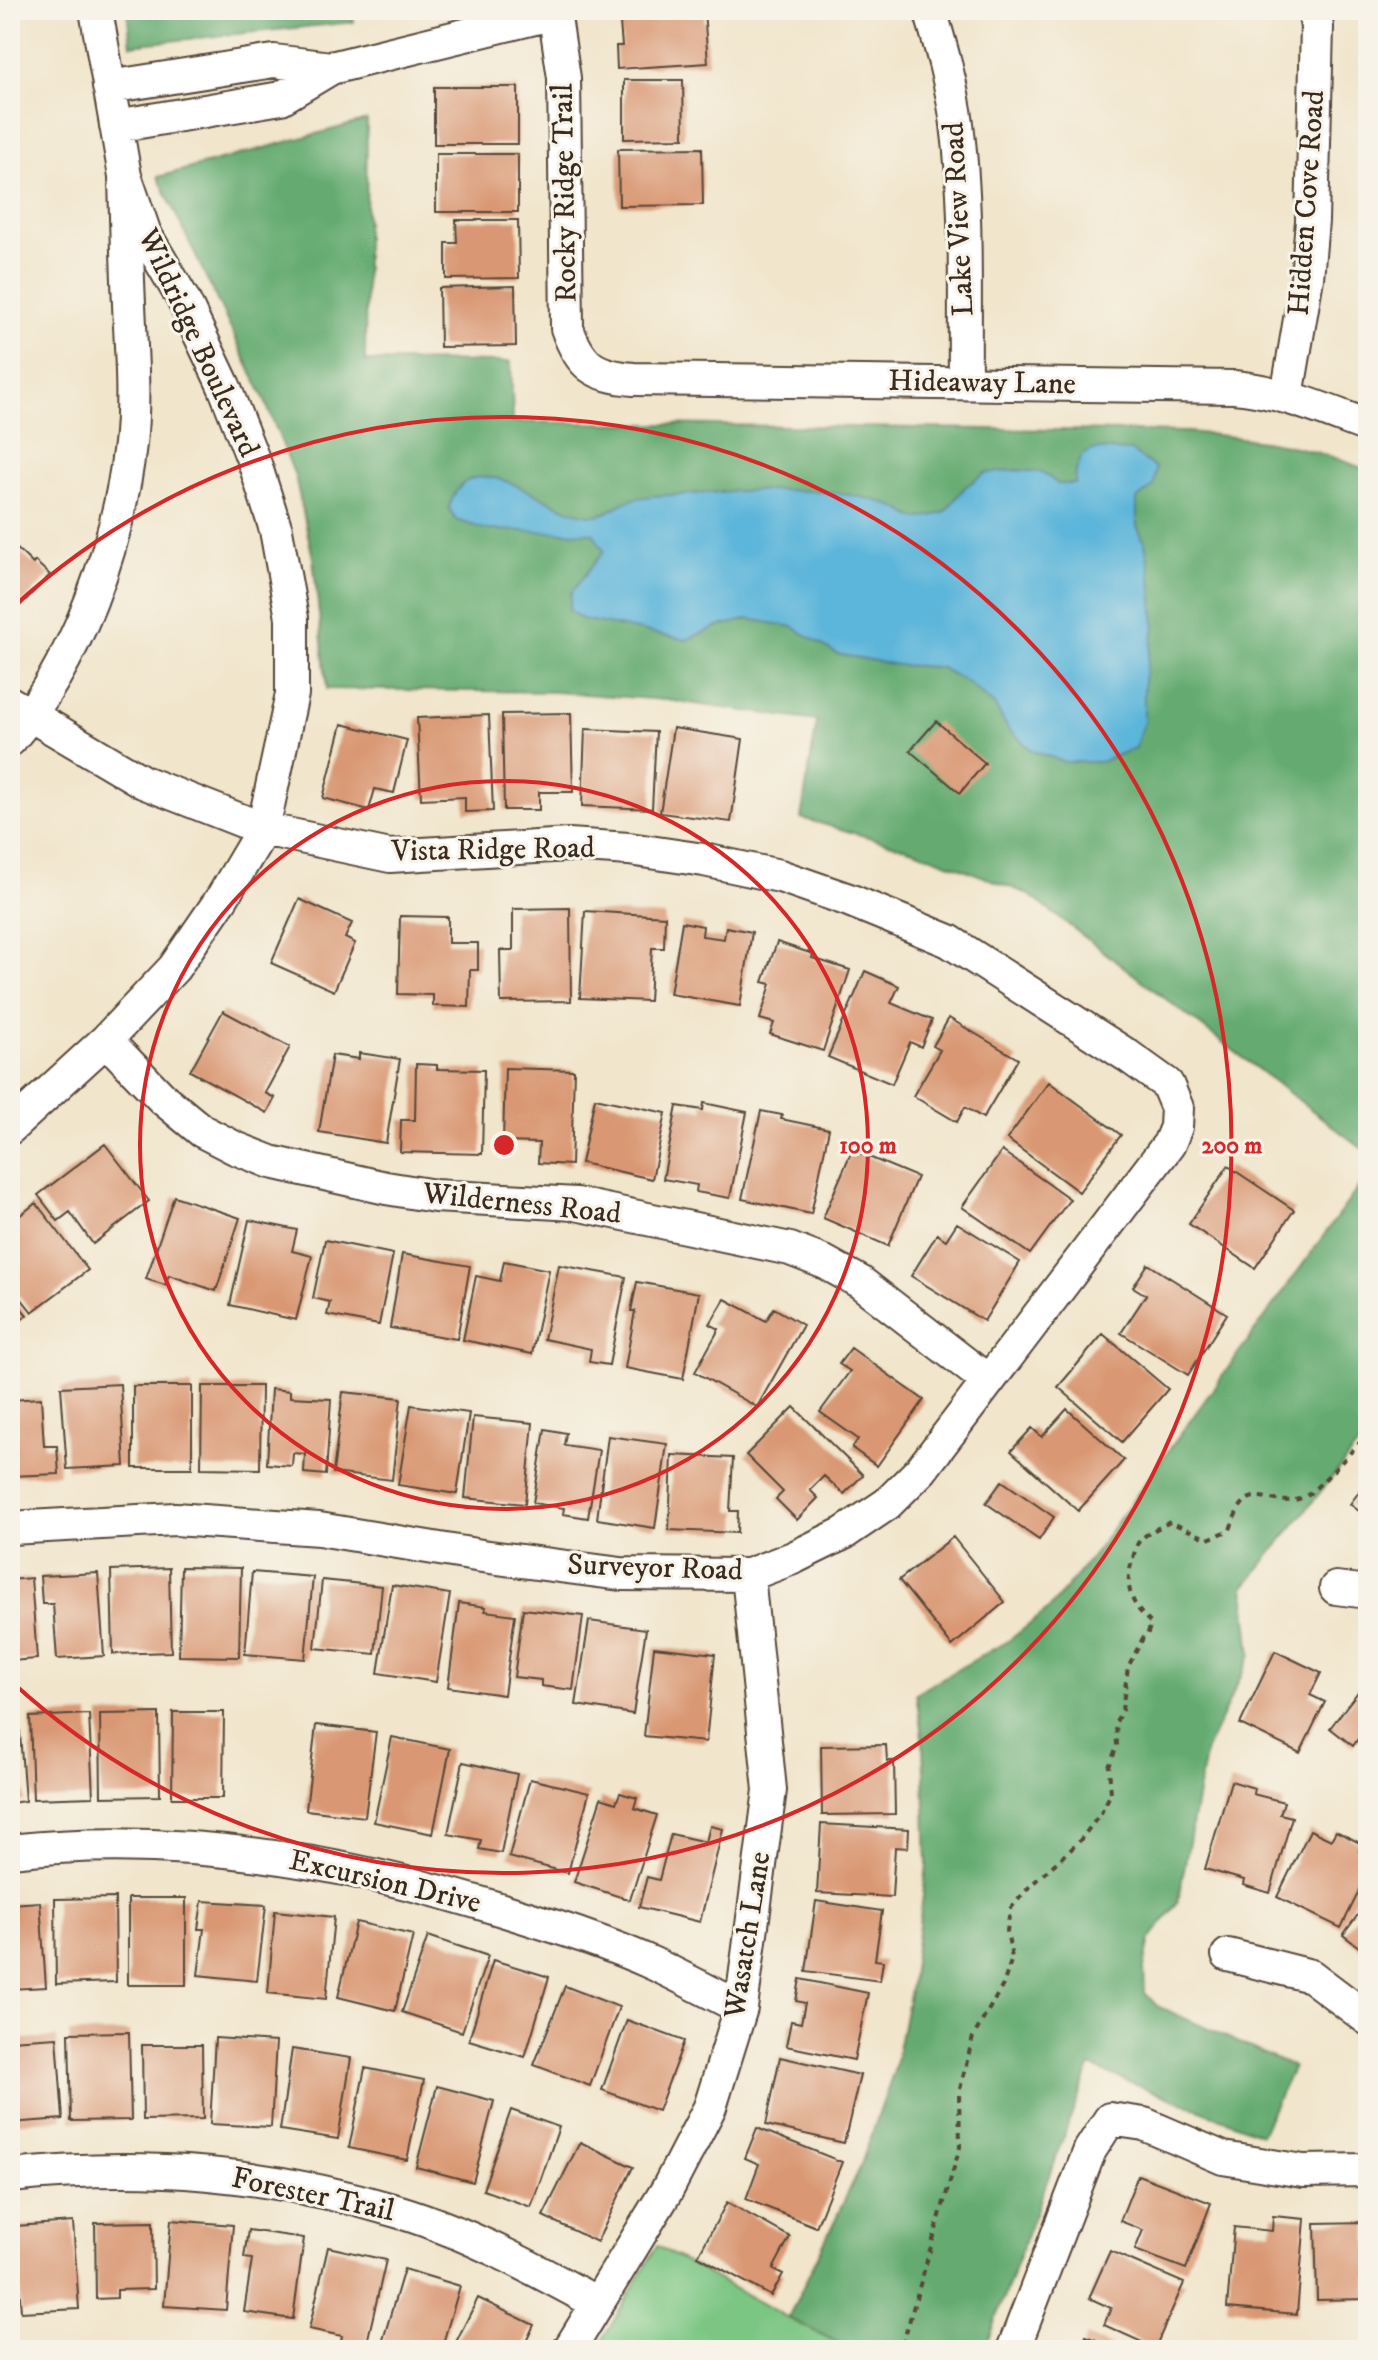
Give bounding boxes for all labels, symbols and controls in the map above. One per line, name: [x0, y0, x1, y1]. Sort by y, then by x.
street label: Rocky Ridge Trail: [545, 83, 585, 303]
street label: Hidden Cove Road: [1281, 89, 1333, 317]
street label: Lake View Road: [935, 121, 983, 317]
street label: Wildridge Boulevard: [128, 222, 267, 463]
street label: Hideaway Lane: [888, 363, 1076, 403]
street label: Vista Ridge Road: [390, 830, 595, 870]
centre of rings: [490, 1131, 518, 1159]
text: 100 m: [839, 1131, 897, 1161]
text: 200 m: [1202, 1131, 1262, 1161]
street label: Wilderness Road: [420, 1175, 623, 1233]
street label: Surveyor Road: [567, 1546, 743, 1590]
street label: Excursion Drive: [286, 1842, 484, 1922]
street label: Wasatch Lane: [716, 1849, 779, 2022]
street label: Forester Trail: [228, 2160, 398, 2230]

